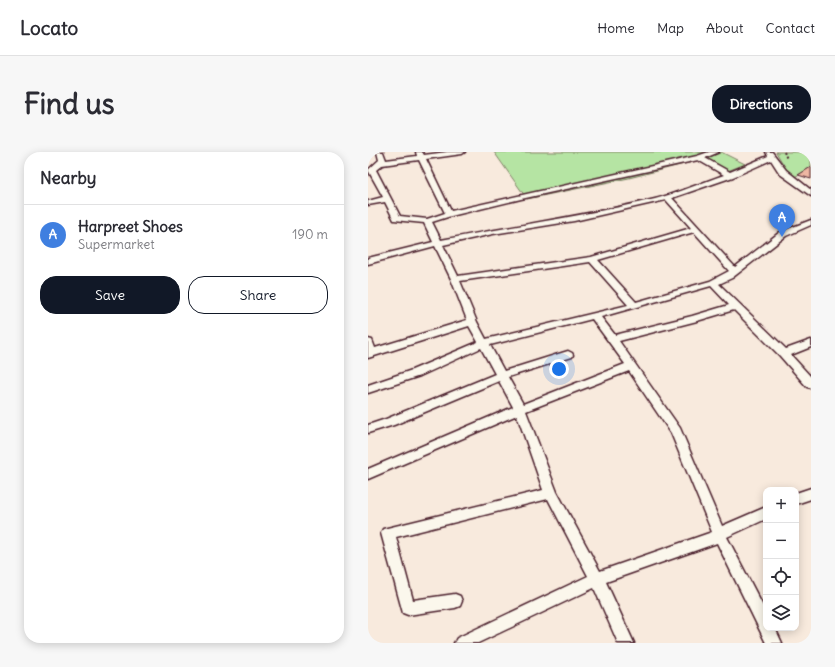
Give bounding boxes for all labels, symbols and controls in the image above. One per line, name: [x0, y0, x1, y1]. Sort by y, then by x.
text: Locato: [20, 16, 78, 40]
text: Home: [597, 19, 635, 37]
text: Map: [657, 19, 684, 37]
text: About: [706, 19, 744, 37]
text: Contact: [766, 19, 815, 37]
button: Directions: [712, 85, 811, 123]
text: Find us: [24, 86, 115, 122]
text: Nearby: [40, 167, 96, 189]
pin: A: [769, 204, 795, 237]
text: Harpreet Shoes: [78, 217, 183, 236]
text: A: [49, 226, 57, 243]
text: 190 m: [292, 226, 328, 243]
text: Supermarket: [78, 236, 155, 253]
button: Save: [40, 276, 180, 314]
button: Share: [188, 276, 328, 314]
your location: [549, 359, 569, 379]
map controls: [763, 487, 799, 631]
button: +: [763, 487, 799, 523]
button: −: [763, 523, 799, 559]
button: locate: [763, 559, 799, 595]
button: layers: [763, 595, 799, 631]

